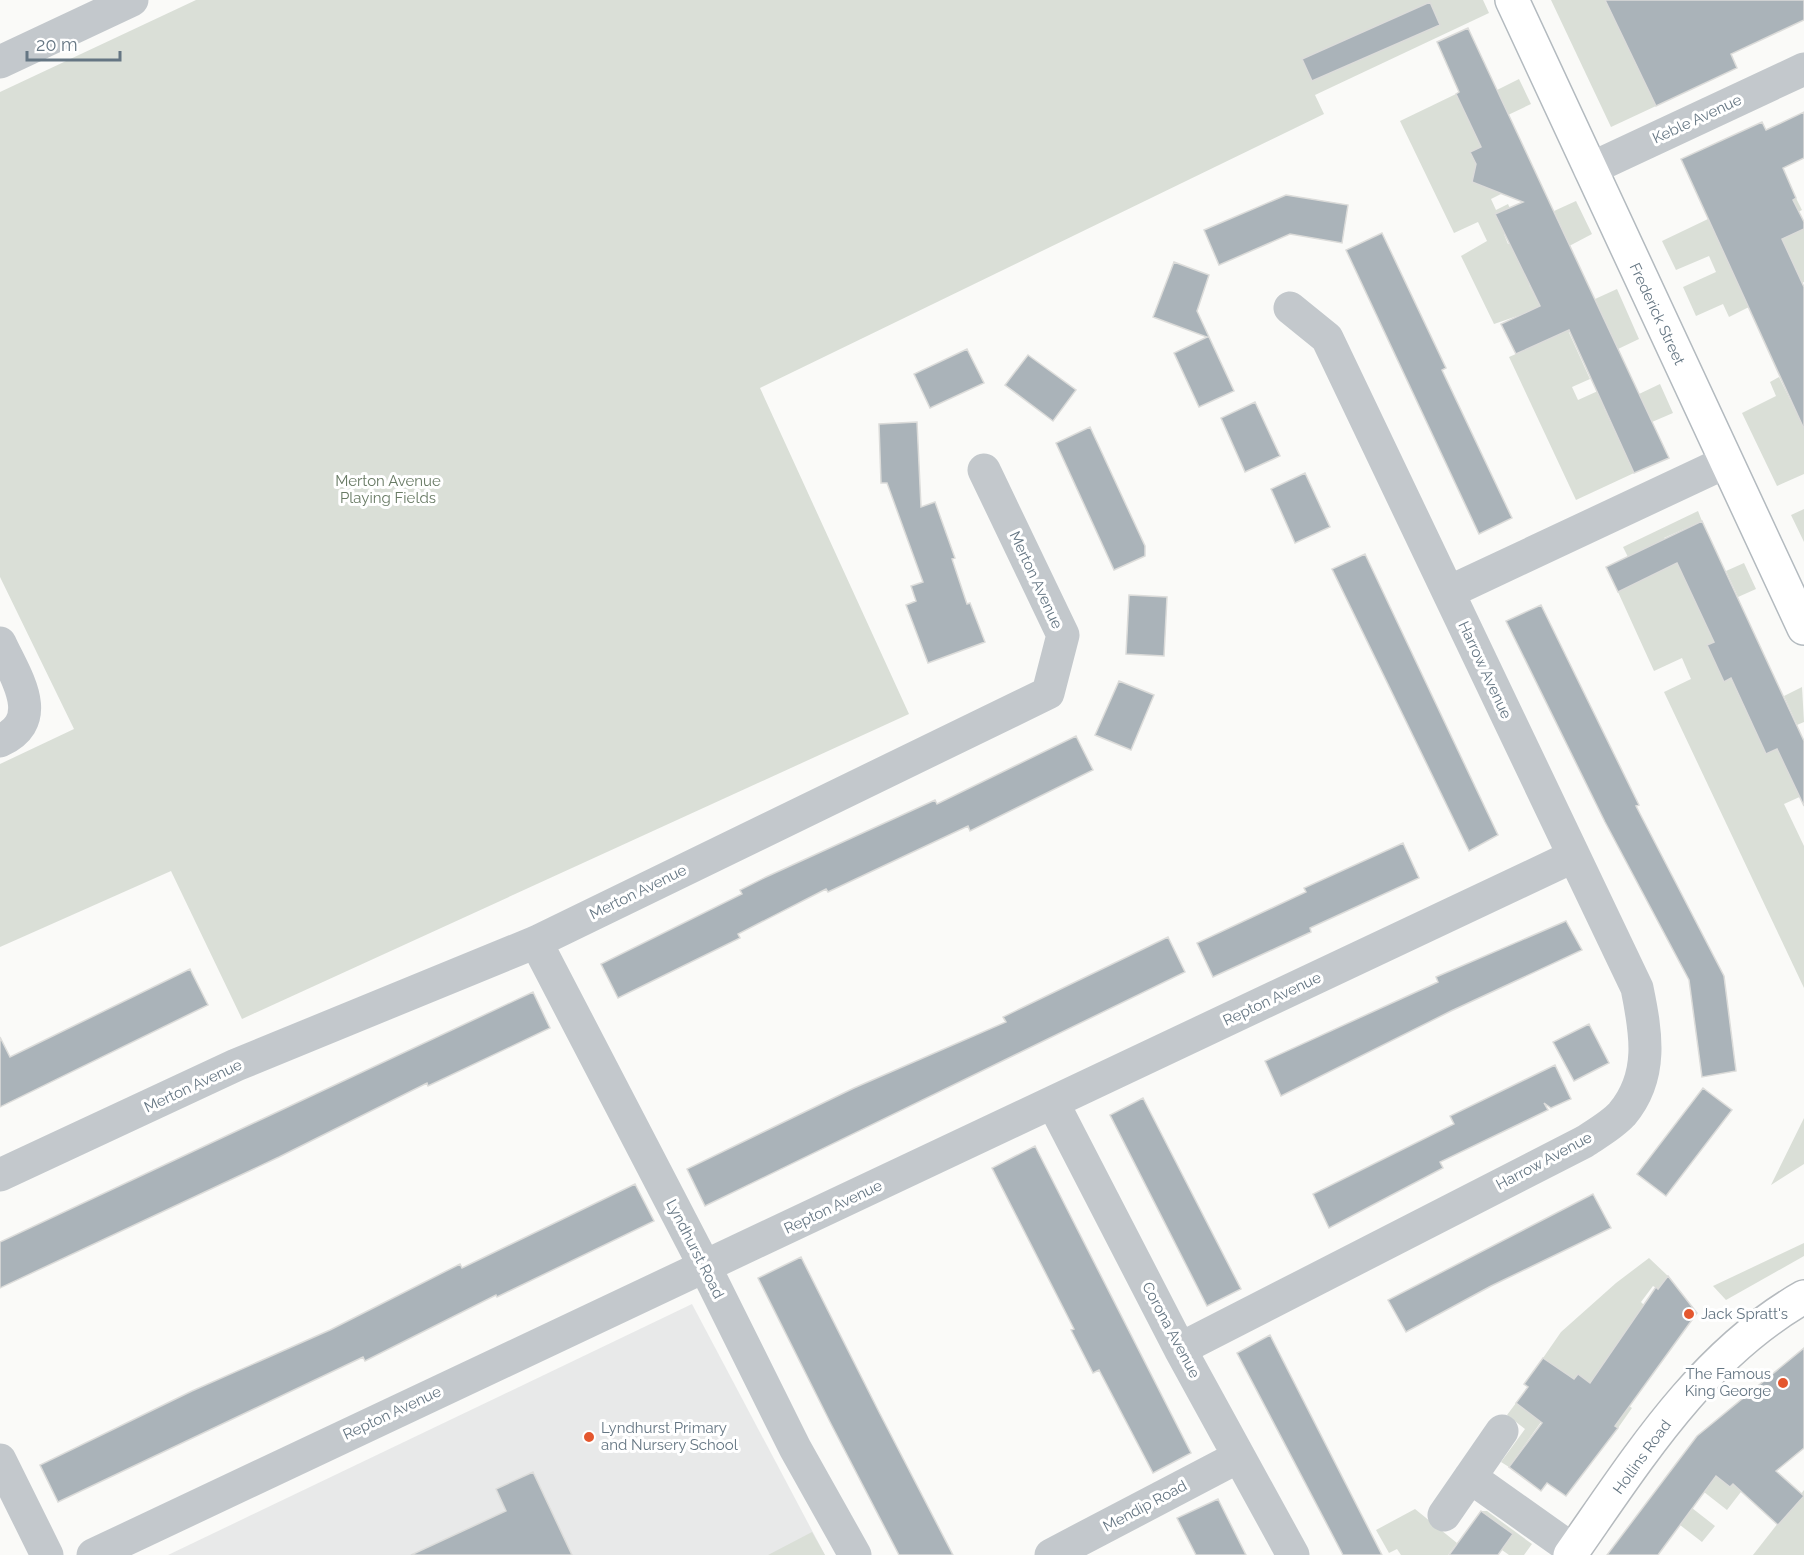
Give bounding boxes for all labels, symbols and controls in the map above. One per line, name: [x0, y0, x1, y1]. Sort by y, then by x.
scale bar: [27, 24, 120, 62]
text: 20 m: [36, 34, 78, 55]
street label: Keble Avenue: [1650, 90, 1745, 147]
street label: Frederick Street: [1626, 260, 1688, 368]
park label: Merton Avenue Playing Fields: [335, 472, 441, 507]
street label: Merton Avenue: [1006, 528, 1067, 632]
street label: Harrow Avenue: [1454, 618, 1516, 722]
street label: Merton Avenue: [587, 861, 690, 923]
street label: Repton Avenue: [1220, 968, 1324, 1030]
street label: Merton Avenue: [141, 1055, 245, 1116]
street label: Harrow Avenue: [1493, 1128, 1595, 1194]
street label: Repton Avenue: [781, 1176, 885, 1238]
street label: Lyndhurst Road: [662, 1196, 728, 1302]
street label: Corona Avenue: [1138, 1279, 1204, 1381]
place label: Jack Spratt's: [1701, 1305, 1788, 1323]
marker: Jack Spratt's: [1682, 1307, 1696, 1321]
place label: The Famous King George: [1685, 1365, 1771, 1400]
marker: The Famous King George: [1776, 1376, 1790, 1390]
street label: Repton Avenue: [340, 1382, 444, 1444]
street label: Hollins Road: [1609, 1416, 1675, 1498]
place label: Lyndhurst Primary and Nursery School: [601, 1419, 739, 1454]
marker: Lyndhurst Primary and Nursery School: [582, 1430, 596, 1444]
street label: Mendip Road: [1100, 1476, 1190, 1536]

